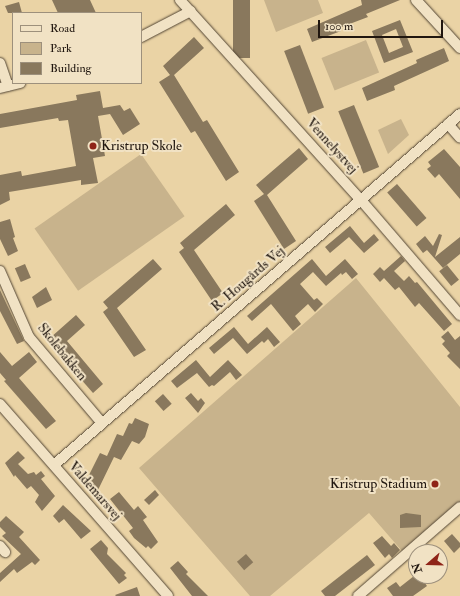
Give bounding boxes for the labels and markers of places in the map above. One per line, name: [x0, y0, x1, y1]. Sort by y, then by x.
place label: Kristrup Skole: [101, 138, 182, 154]
marker: Kristrup Skole: [88, 141, 98, 151]
place label: Kristrup Stadium: [330, 476, 427, 492]
marker: Kristrup Stadium: [430, 479, 440, 489]

